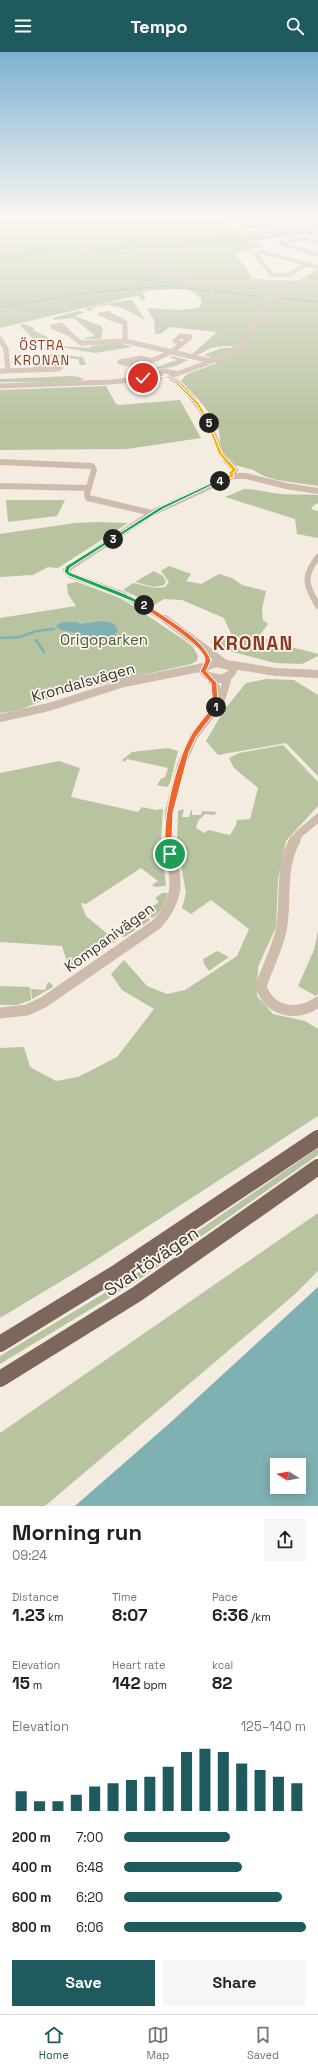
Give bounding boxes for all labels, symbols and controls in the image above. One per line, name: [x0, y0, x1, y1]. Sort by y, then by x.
icon: menu: [12, 15, 34, 37]
text: Tempo: [130, 15, 188, 38]
icon: search: [284, 15, 306, 37]
district label: ÖSTRA KRONAN: [14, 337, 70, 369]
pin: [126, 361, 160, 395]
icon: check: [132, 367, 154, 389]
pin: 5: [199, 413, 219, 433]
text: 5: [206, 416, 212, 430]
pin: 4: [210, 471, 230, 491]
text: 4: [217, 474, 224, 488]
pin: 3: [103, 529, 123, 549]
text: 3: [110, 532, 116, 546]
pin: 2: [134, 595, 154, 615]
text: 2: [141, 598, 147, 612]
park label: Origoparken: [60, 630, 148, 649]
district label: KRONAN: [213, 631, 293, 656]
street label: Krondalsvägen: [29, 658, 137, 706]
pin: 1: [206, 697, 226, 717]
text: 1: [214, 700, 218, 714]
pin: [153, 837, 187, 871]
icon: arrive: [159, 843, 181, 865]
street label: Kompanivägen: [60, 898, 158, 976]
street label: Svartövägen: [99, 1221, 203, 1301]
north arrow: [270, 1458, 306, 1494]
map controls: [270, 1458, 306, 1494]
text: Morning run: [12, 1518, 142, 1546]
button: share: [264, 1519, 306, 1561]
text: 09:24: [12, 1547, 47, 1564]
text: Distance: [12, 1590, 59, 1604]
text: Time: [112, 1590, 137, 1604]
text: Pace: [212, 1590, 238, 1604]
text: 1.23: [12, 1604, 45, 1626]
text: 8:07: [112, 1604, 147, 1626]
text: 6:36: [212, 1604, 248, 1626]
text: km: [45, 1610, 63, 1624]
text: /km: [248, 1610, 271, 1624]
text: Elevation: [12, 1658, 60, 1672]
text: Heart rate: [112, 1658, 165, 1672]
text: kcal: [212, 1658, 233, 1672]
text: 15: [12, 1672, 30, 1694]
text: 142: [112, 1672, 141, 1694]
text: 82: [212, 1672, 232, 1694]
text: m: [30, 1678, 42, 1692]
text: bpm: [141, 1678, 167, 1692]
text: Elevation: [12, 1718, 69, 1735]
text: 125–140 m: [241, 1718, 306, 1735]
text: 200 m: [12, 1829, 51, 1846]
text: 7:00: [76, 1829, 103, 1846]
text: 400 m: [12, 1859, 52, 1876]
text: 6:48: [76, 1859, 103, 1876]
text: 600 m: [12, 1889, 51, 1906]
text: 6:20: [76, 1889, 103, 1906]
text: 800 m: [12, 1919, 51, 1936]
text: 6:06: [76, 1919, 104, 1936]
button: Save: [12, 1960, 155, 2006]
button: Share: [163, 1960, 306, 2006]
tab: Home: [39, 2024, 69, 2062]
tab: Map: [146, 2024, 169, 2062]
tab: Saved: [247, 2024, 279, 2062]

